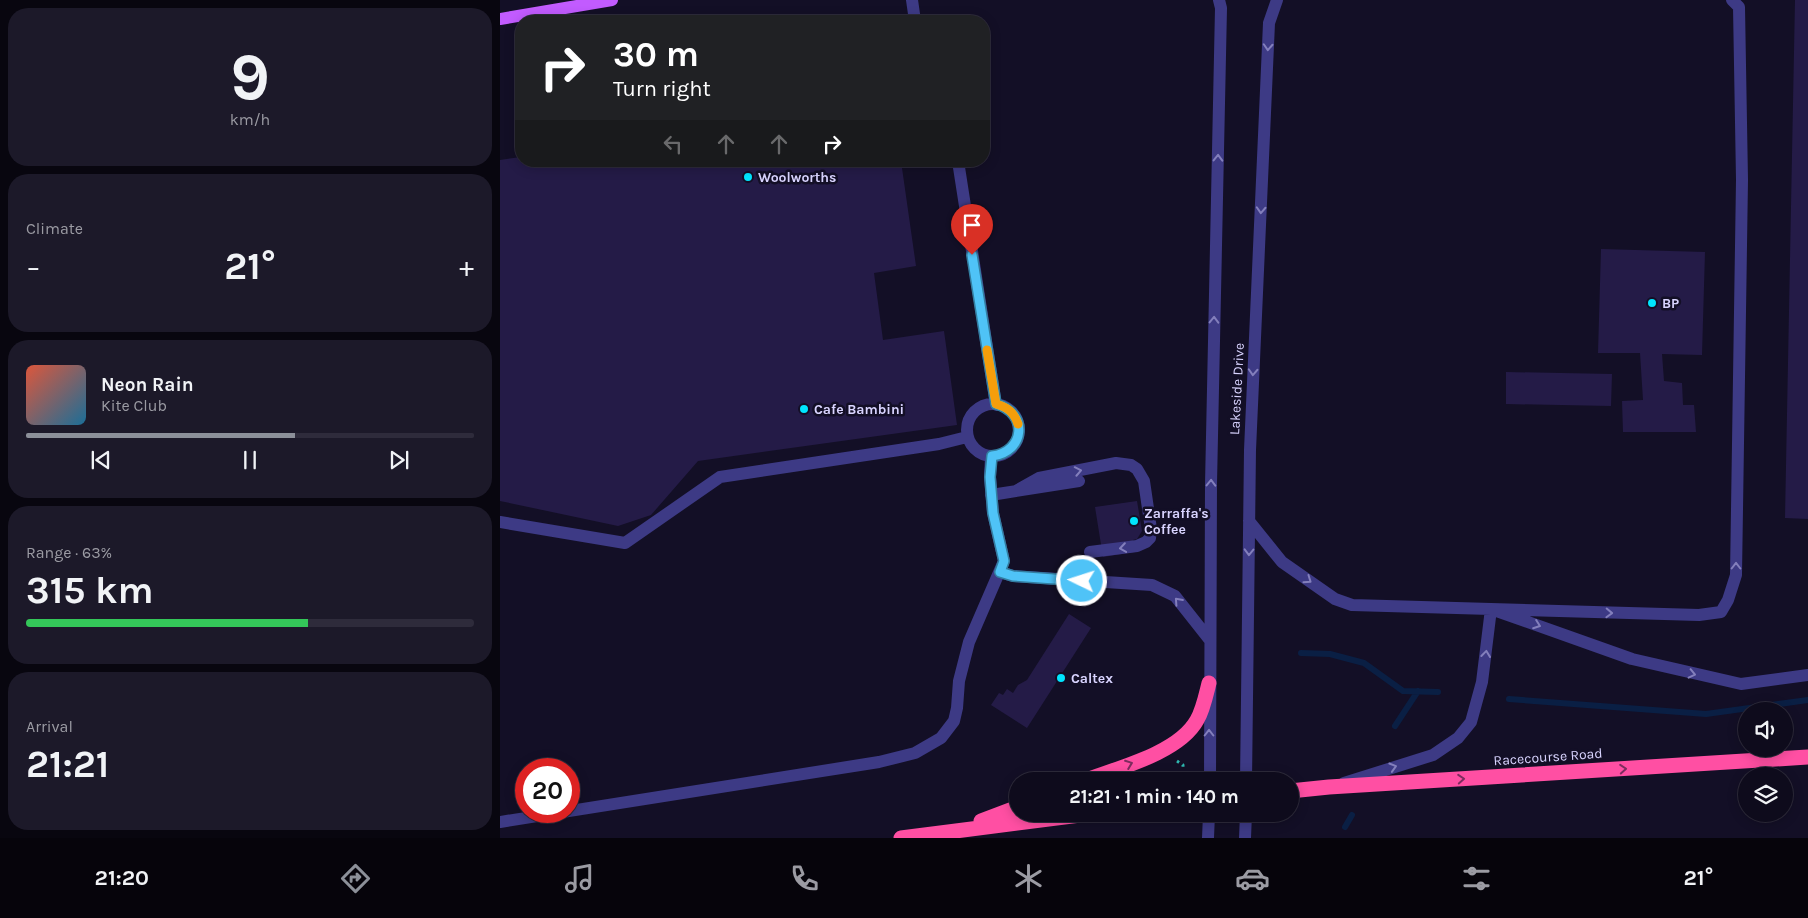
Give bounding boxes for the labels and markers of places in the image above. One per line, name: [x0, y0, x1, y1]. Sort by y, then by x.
place label: Woolworths: [758, 169, 836, 186]
marker: Woolworths: [742, 171, 754, 183]
pin: [951, 204, 993, 255]
place label: BP: [1662, 295, 1679, 312]
marker: BP: [1646, 297, 1658, 309]
place label: Cafe Bambini: [814, 401, 904, 418]
marker: Cafe Bambini: [798, 403, 810, 415]
place label: Zarraffa's Coffee: [1144, 505, 1209, 538]
marker: Zarraffa's Coffee: [1128, 515, 1140, 527]
place label: Caltex: [1071, 670, 1113, 687]
marker: Caltex: [1055, 672, 1067, 684]

